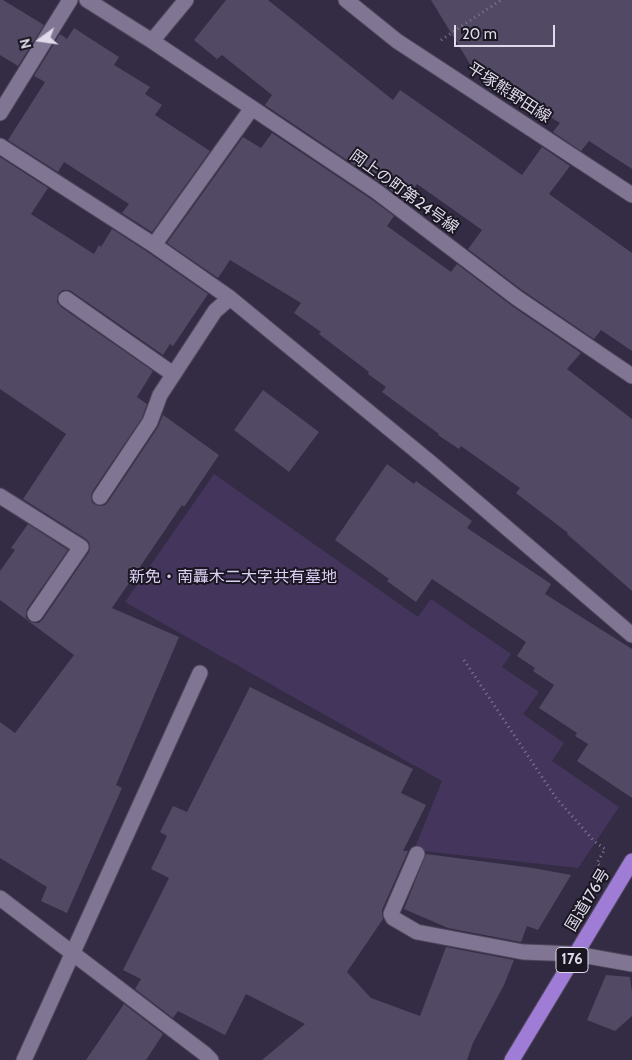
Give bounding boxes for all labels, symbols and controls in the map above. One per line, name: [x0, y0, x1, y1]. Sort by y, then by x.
north arrow: [15, 15, 65, 65]
scale bar: [457, 15, 558, 47]
text: 20 m: [462, 25, 497, 43]
text: N: [16, 37, 35, 51]
street label: 平塚熊野田線: [464, 59, 554, 127]
street label: 岡上の町第24号線: [346, 146, 462, 238]
park label: 新免・南轟木二大字共有墓地: [129, 567, 337, 587]
street label: 国道176号: [562, 865, 614, 935]
road number: 176: [556, 948, 588, 972]

